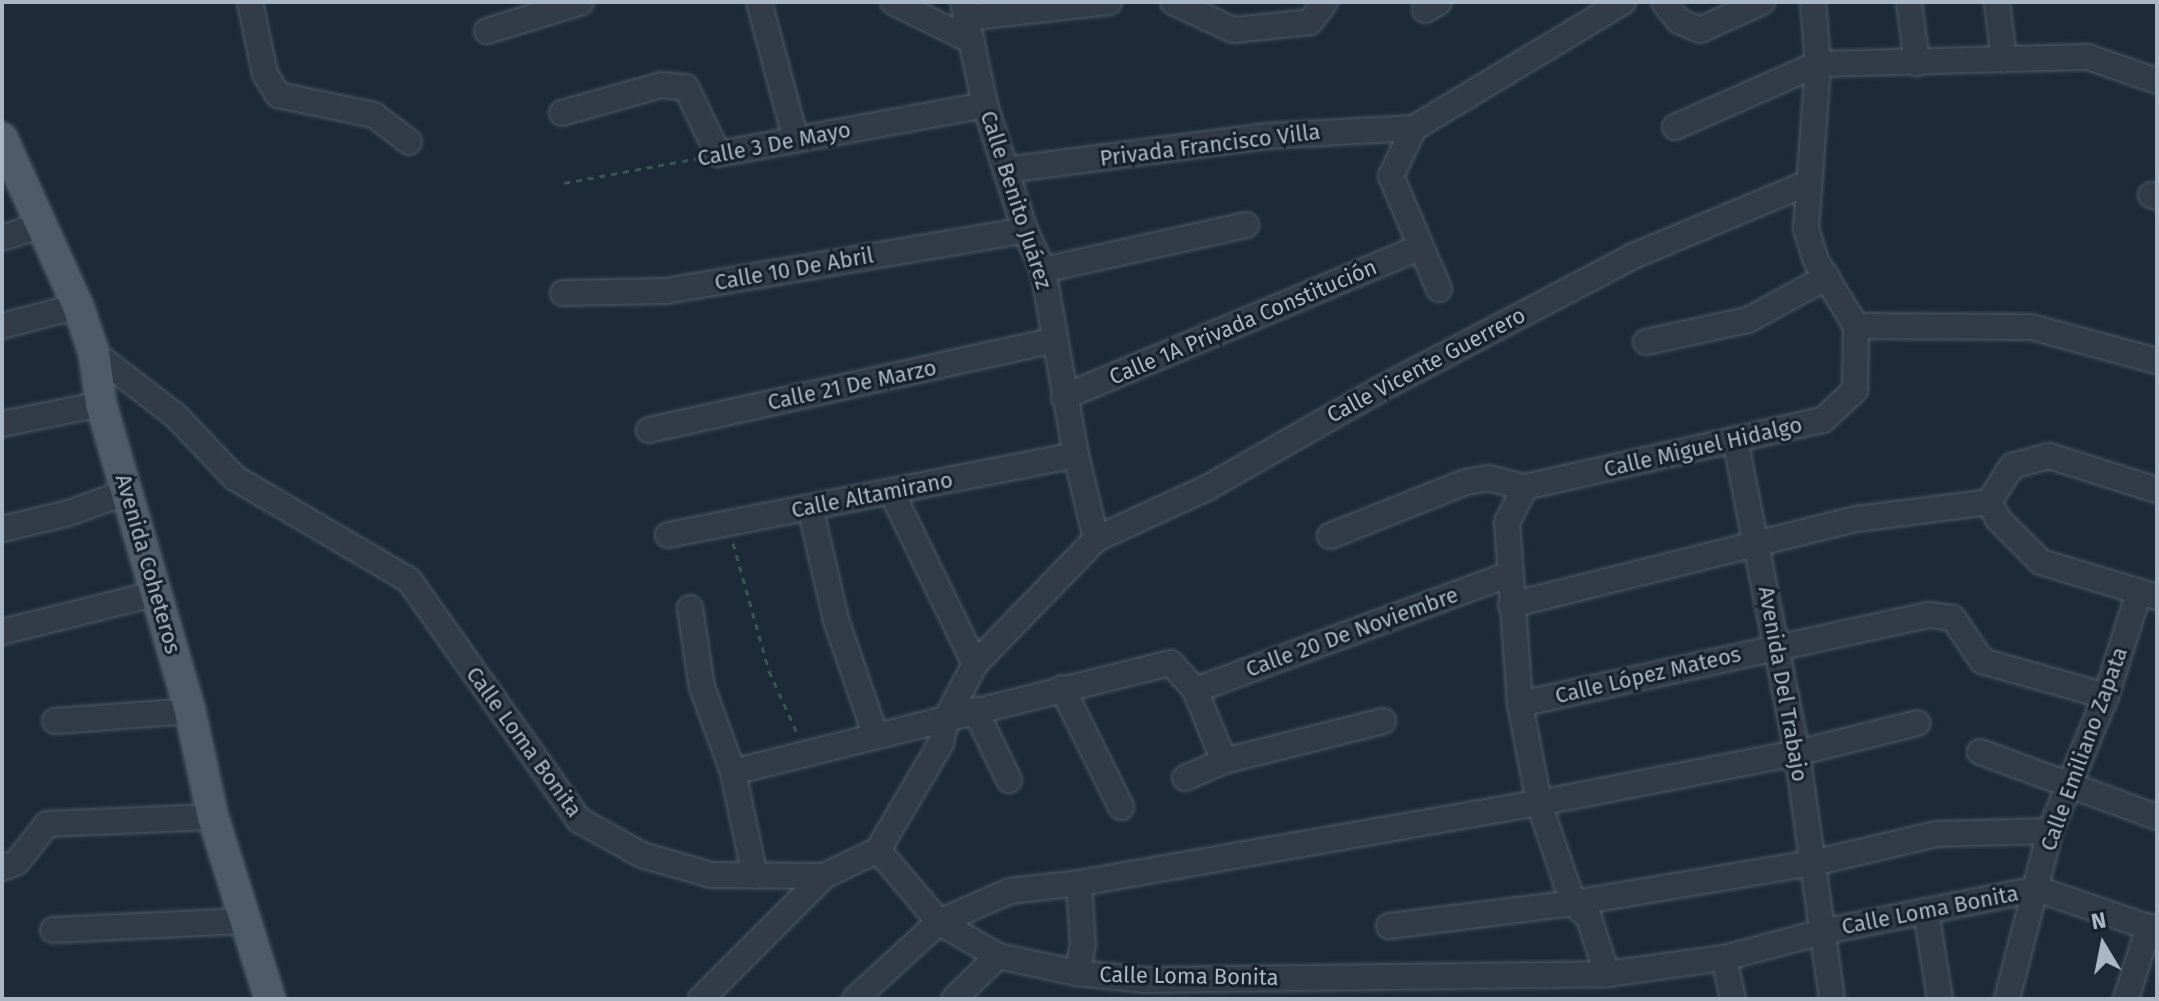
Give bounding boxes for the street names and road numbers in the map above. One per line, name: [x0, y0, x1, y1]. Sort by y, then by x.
street label: Calle Benito Juárez: [975, 107, 1057, 293]
street label: Calle 3 De Mayo: [695, 116, 853, 172]
street label: Privada Francisco Villa: [1098, 118, 1322, 172]
street label: Calle 10 De Abril: [712, 242, 876, 296]
street label: Calle 1A Privada Constitución: [1105, 254, 1381, 390]
street label: Calle Vicente Guerrero: [1322, 301, 1530, 429]
street label: Calle 21 De Marzo: [765, 354, 939, 416]
street label: Calle Miguel Hidalgo: [1601, 411, 1805, 483]
street label: Calle Altamirano: [789, 466, 955, 524]
street label: Avenida Coheteros: [110, 471, 186, 657]
street label: Calle 20 De Noviembre: [1242, 581, 1462, 683]
street label: Avenida Del Trabajo: [1753, 584, 1813, 784]
street label: Calle López Mateos: [1553, 641, 1743, 709]
street label: Calle Emiliano Zapata: [2035, 643, 2133, 855]
street label: Calle Loma Bonita: [461, 662, 587, 822]
street label: Calle Loma Bonita: [1839, 880, 2021, 940]
street label: Calle Loma Bonita: [1099, 961, 1279, 991]

